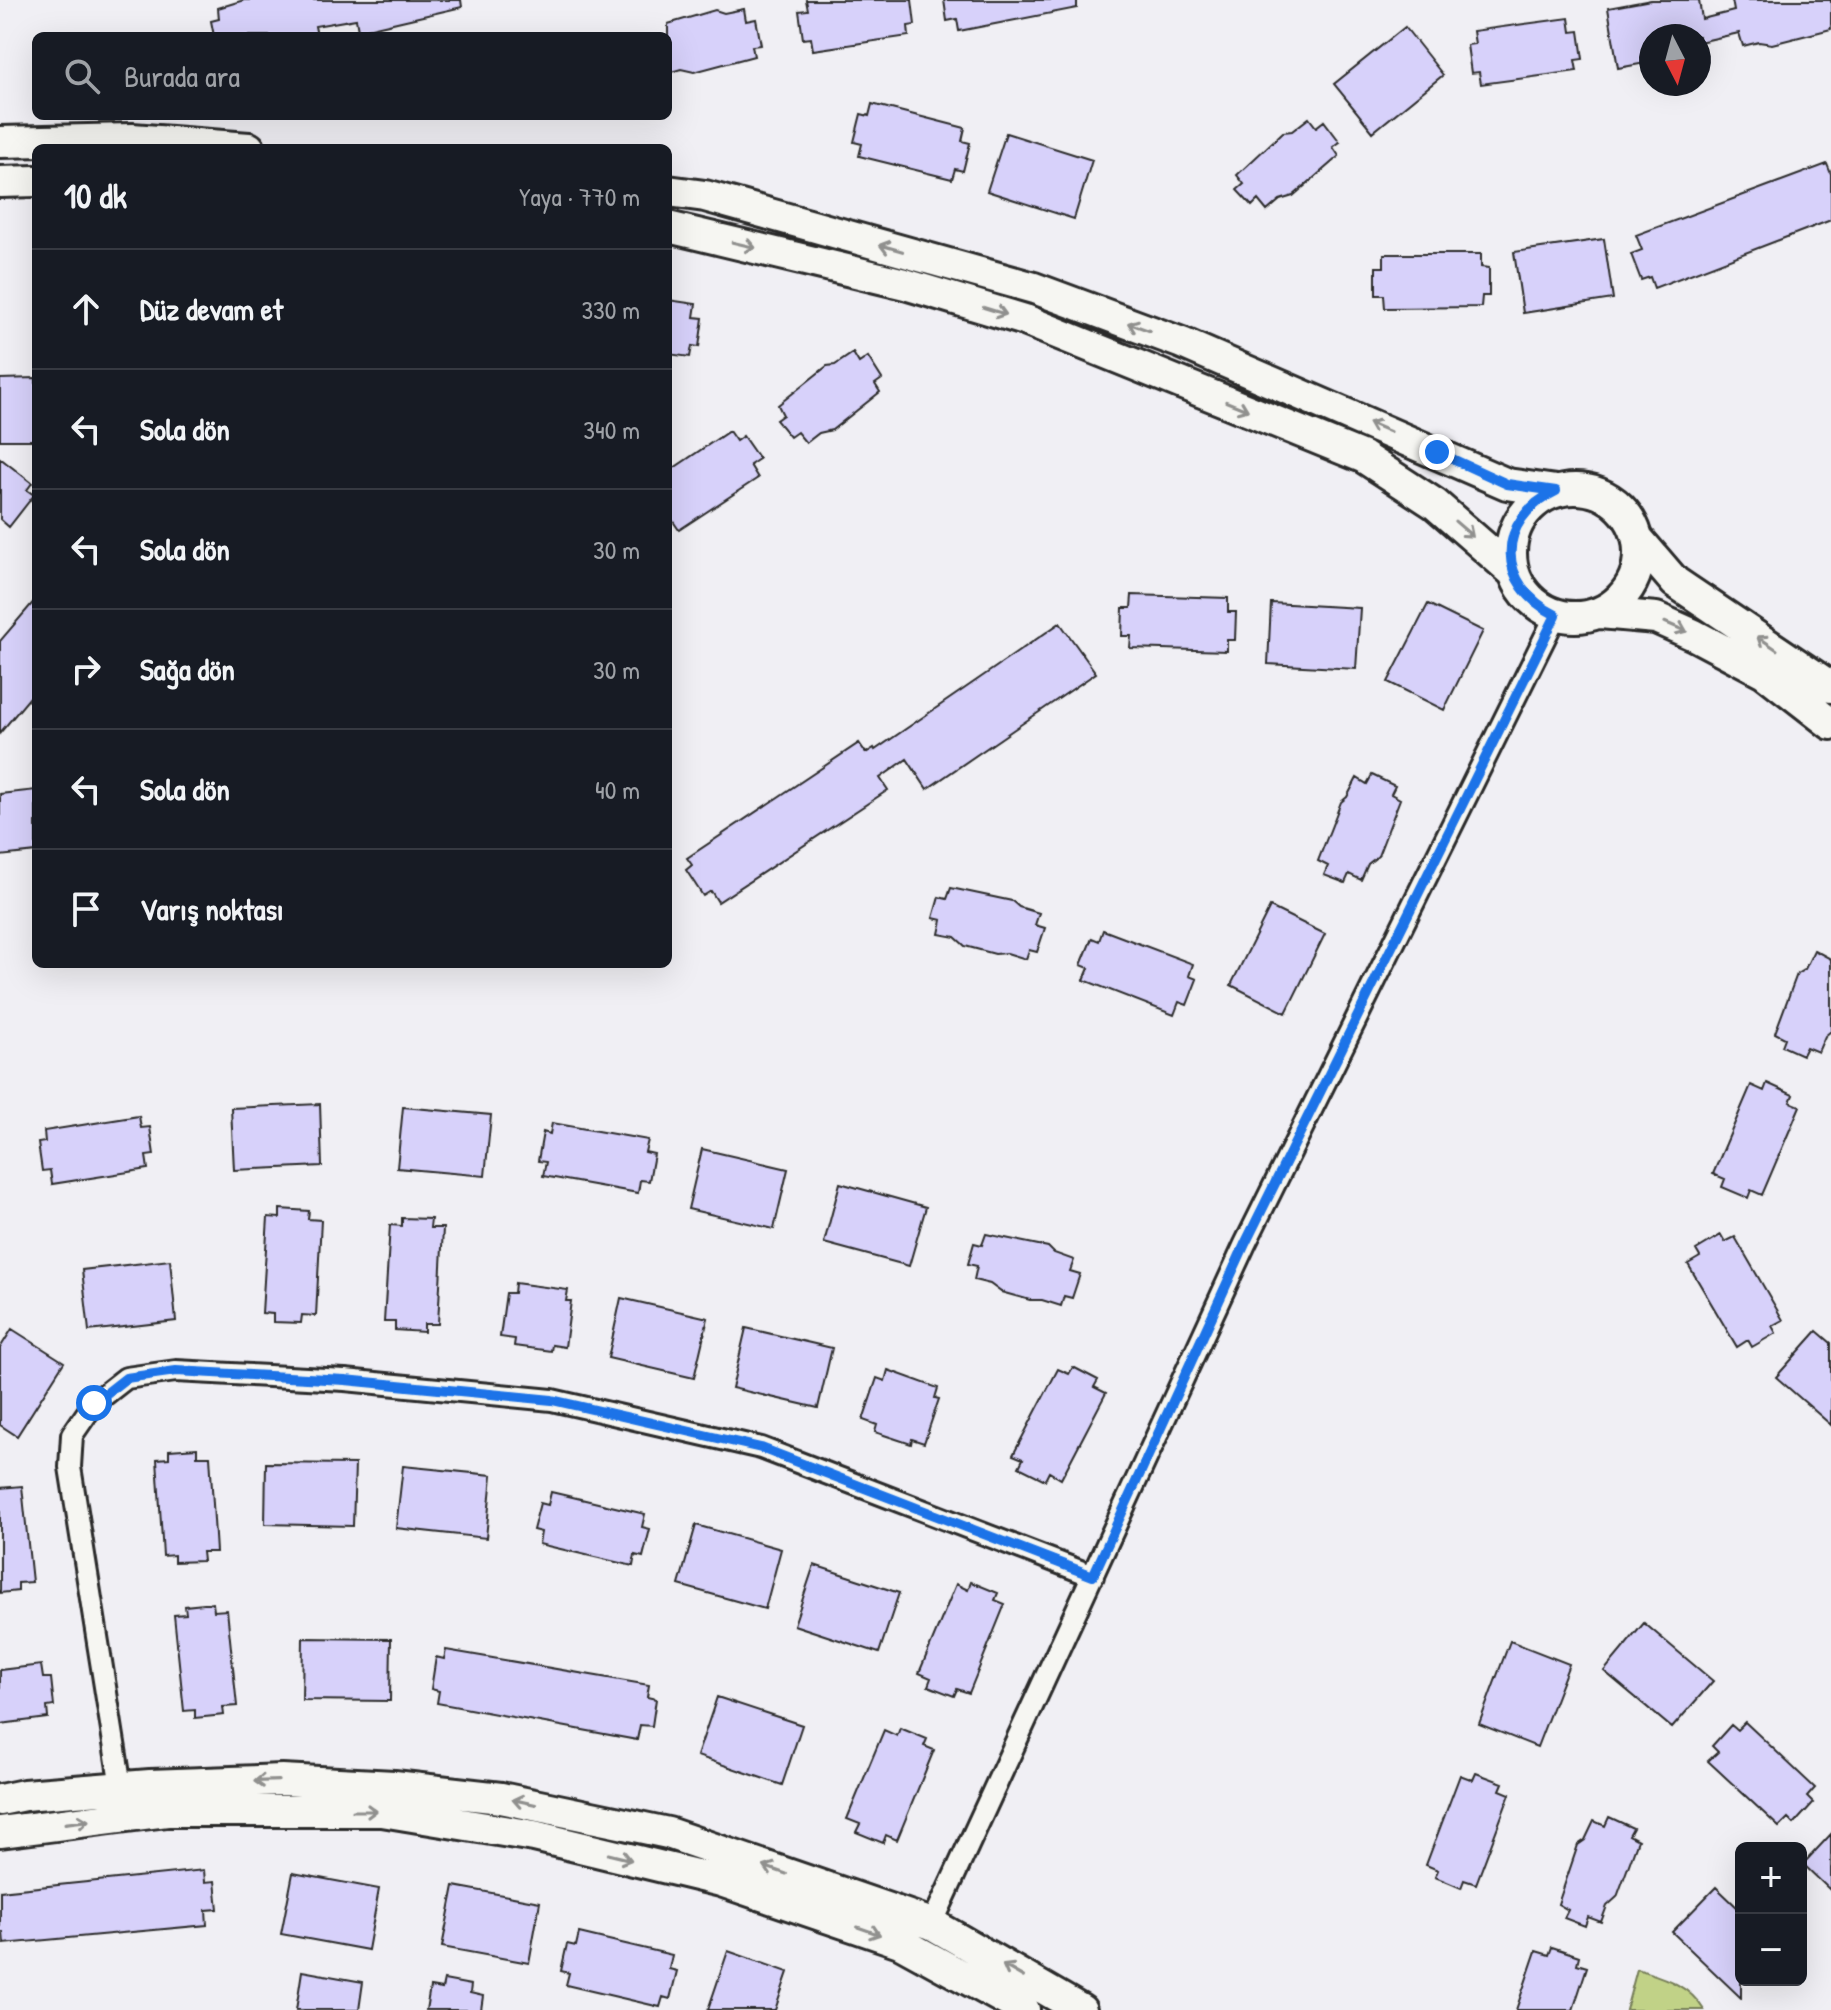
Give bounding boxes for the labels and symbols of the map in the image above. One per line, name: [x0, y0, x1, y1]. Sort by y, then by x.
north arrow: [1639, 24, 1711, 96]
one-way arrow: [730, 239, 756, 254]
one-way arrow: [879, 240, 905, 255]
one-way arrow: [982, 304, 1008, 319]
one-way arrow: [1127, 319, 1152, 333]
one-way arrow: [1224, 399, 1249, 414]
one-way arrow: [1367, 419, 1392, 434]
route end: [1419, 434, 1455, 470]
one-way arrow: [1453, 520, 1473, 538]
one-way arrow: [1663, 620, 1688, 635]
one-way arrow: [1756, 635, 1778, 651]
route start: [76, 1385, 112, 1421]
one-way arrow: [253, 1773, 280, 1788]
one-way arrow: [512, 1794, 538, 1809]
one-way arrow: [351, 1803, 378, 1819]
one-way arrow: [64, 1814, 90, 1829]
one-way arrow: [607, 1850, 633, 1865]
one-way arrow: [763, 1861, 788, 1876]
one-way arrow: [856, 1925, 881, 1940]
one-way arrow: [1002, 1963, 1025, 1979]

